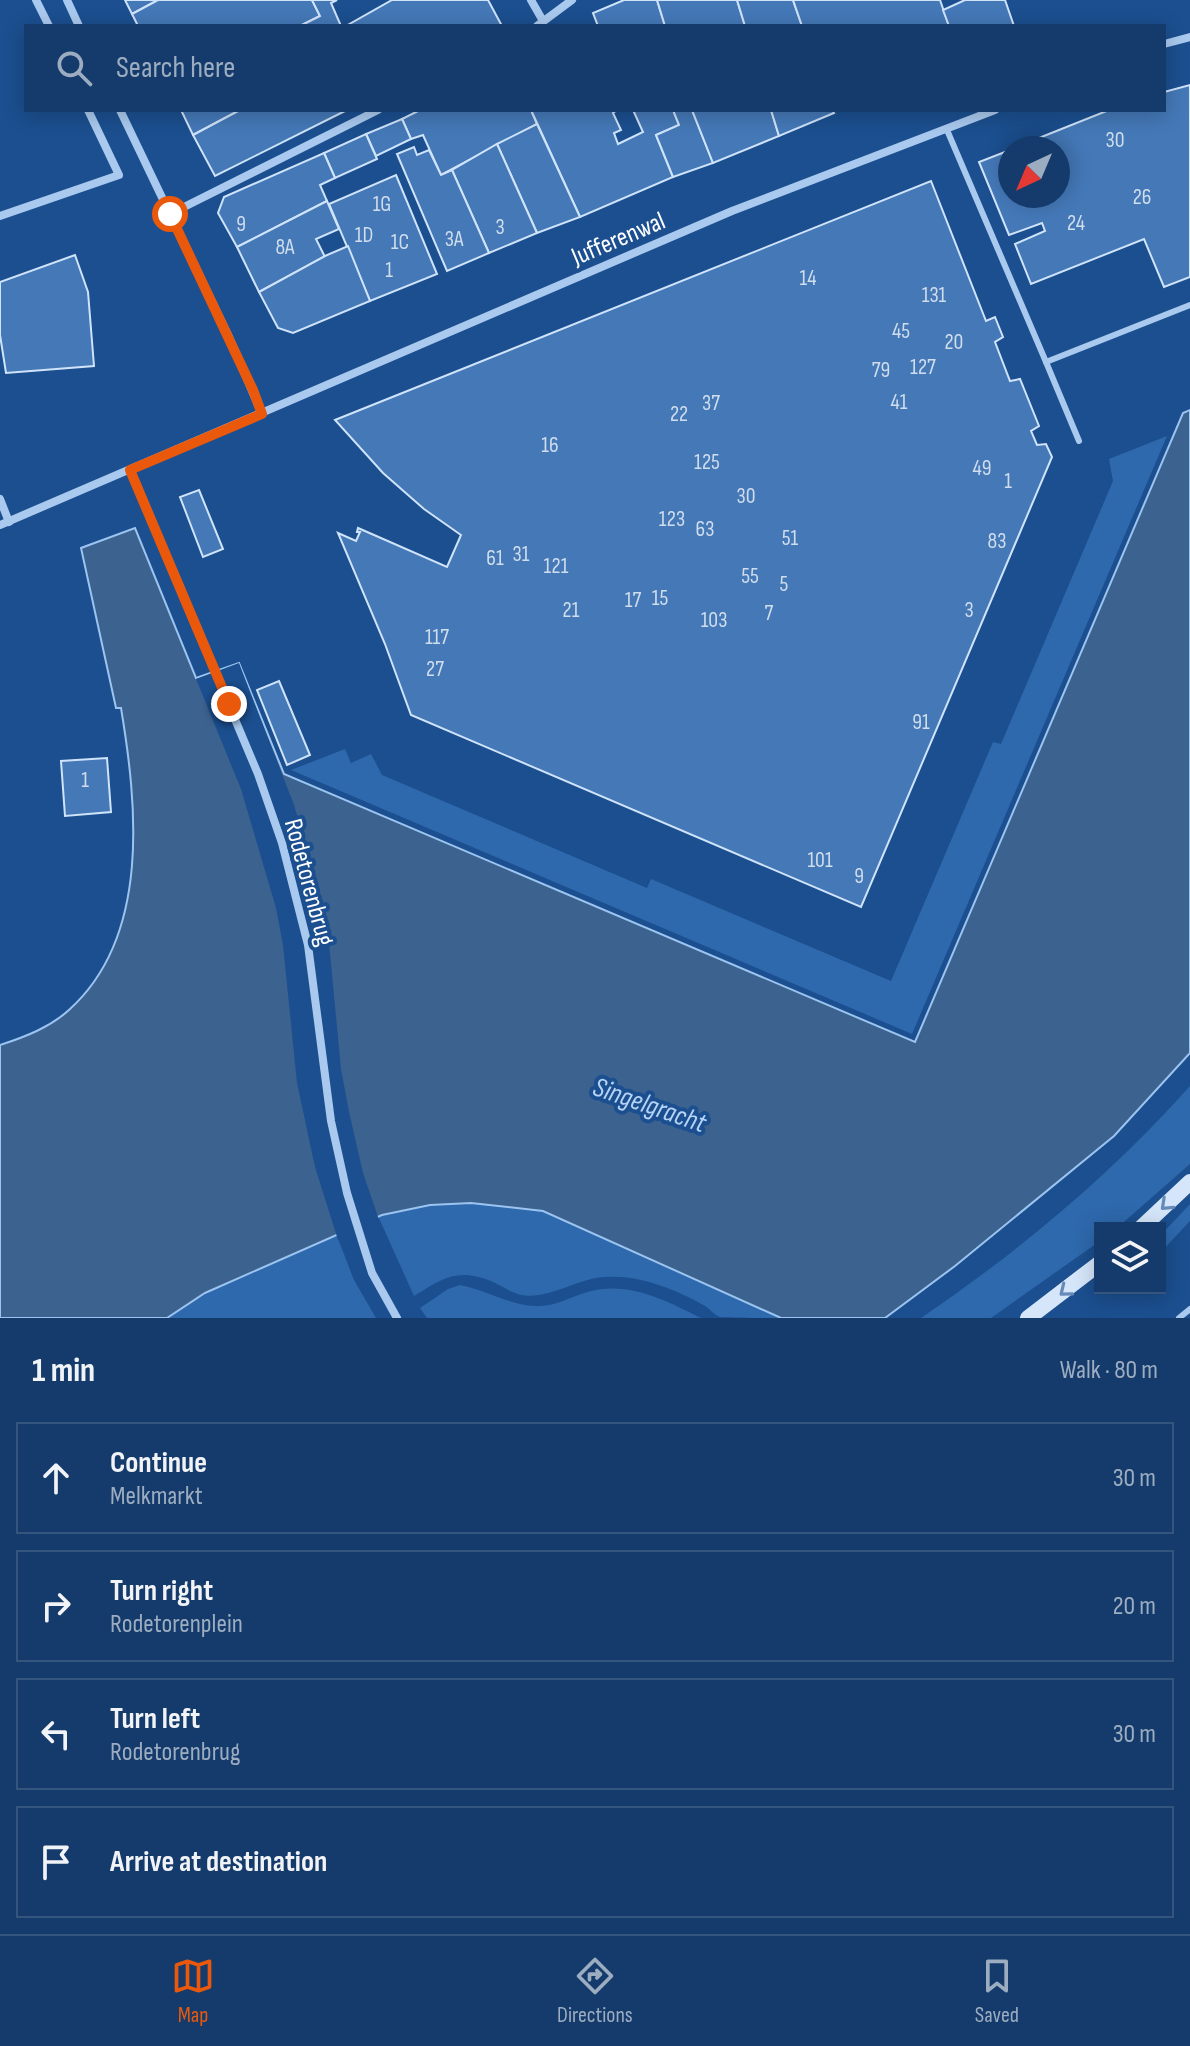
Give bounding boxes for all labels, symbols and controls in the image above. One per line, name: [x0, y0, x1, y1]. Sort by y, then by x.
search box: [24, 24, 1166, 112]
icon: search: [52, 46, 96, 90]
text: Search here: [116, 50, 235, 86]
house number: 30: [1105, 127, 1125, 154]
north arrow: [998, 136, 1070, 208]
house number: 26: [1133, 184, 1151, 211]
house number: 1G: [373, 191, 391, 218]
route start: [152, 196, 188, 232]
street label: Jufferenwal: [566, 206, 670, 273]
house number: 24: [1067, 210, 1085, 237]
house number: 9: [236, 211, 246, 238]
house number: 3: [495, 214, 505, 241]
house number: 1D: [355, 222, 373, 249]
house number: 3A: [445, 226, 464, 253]
house number: 1C: [391, 229, 409, 256]
house number: 8A: [275, 234, 295, 261]
house number: 1: [385, 257, 393, 284]
house number: 14: [800, 265, 816, 292]
house number: 131: [922, 282, 947, 309]
house number: 45: [892, 318, 910, 345]
house number: 20: [945, 329, 963, 356]
house number: 127: [910, 354, 936, 381]
house number: 79: [872, 357, 890, 384]
house number: 41: [891, 389, 908, 416]
house number: 37: [702, 390, 720, 417]
house number: 22: [670, 401, 688, 428]
house number: 16: [541, 432, 559, 459]
house number: 125: [694, 449, 720, 476]
house number: 49: [973, 455, 992, 482]
house number: 1: [1004, 468, 1012, 495]
house number: 30: [736, 483, 756, 510]
house number: 123: [659, 506, 685, 533]
house number: 63: [696, 516, 714, 543]
house number: 51: [782, 525, 799, 552]
house number: 83: [988, 528, 1006, 555]
house number: 31: [513, 541, 530, 568]
house number: 61: [486, 545, 504, 572]
house number: 121: [544, 553, 569, 580]
house number: 55: [741, 563, 759, 590]
house number: 5: [780, 571, 789, 598]
house number: 15: [652, 585, 668, 612]
house number: 17: [625, 587, 641, 614]
house number: 21: [563, 597, 580, 624]
house number: 3: [964, 597, 974, 624]
house number: 7: [765, 600, 774, 627]
house number: 103: [701, 607, 727, 634]
house number: 117: [425, 624, 449, 651]
house number: 27: [426, 656, 444, 683]
route end: [211, 686, 247, 722]
house number: 91: [912, 709, 930, 736]
house number: 1: [81, 767, 89, 794]
street label: Rodetorenbrug: [277, 815, 340, 949]
house number: 101: [807, 847, 833, 874]
house number: 9: [854, 863, 864, 890]
water label: Singelgracht: [589, 1071, 711, 1140]
one-way arrow: [1161, 1196, 1175, 1211]
map controls: [1094, 1222, 1166, 1294]
button: layers: [1094, 1222, 1166, 1294]
one-way arrow: [1059, 1282, 1074, 1296]
text: 1 min: [32, 1350, 95, 1391]
text: Walk · 80 m: [1060, 1355, 1158, 1386]
text: Continue: [110, 1445, 207, 1481]
icon: ahead: [34, 1456, 78, 1500]
text: 30 m: [1113, 1463, 1156, 1494]
text: Melkmarkt: [110, 1481, 203, 1512]
text: Turn right: [110, 1573, 213, 1609]
icon: right: [34, 1584, 78, 1628]
text: 20 m: [1113, 1591, 1156, 1622]
text: Rodetorenplein: [110, 1609, 243, 1640]
text: Turn left: [110, 1701, 200, 1737]
icon: left: [34, 1712, 78, 1756]
text: 30 m: [1113, 1719, 1156, 1750]
text: Rodetorenbrug: [110, 1737, 240, 1768]
icon: arrive: [34, 1840, 78, 1884]
text: Arrive at destination: [110, 1844, 327, 1880]
tab: Map: [171, 1954, 215, 2029]
tab: Directions: [557, 1954, 633, 2029]
tab: Saved: [975, 1954, 1019, 2029]

